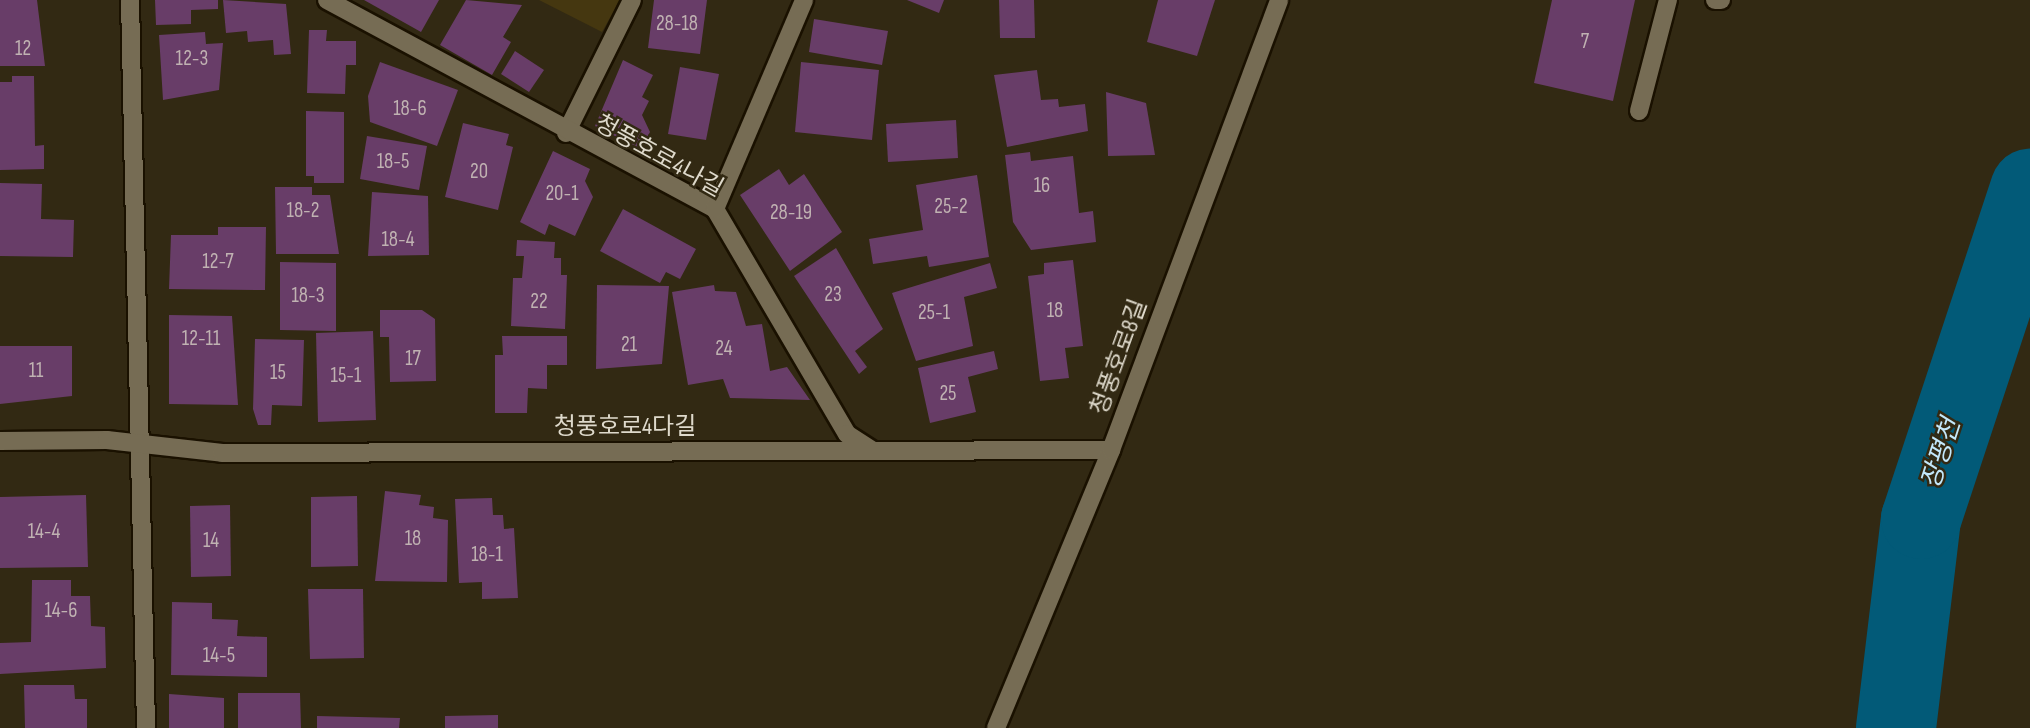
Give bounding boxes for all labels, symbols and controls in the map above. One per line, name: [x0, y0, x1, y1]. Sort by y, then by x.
house number: 28-18: [656, 11, 698, 37]
house number: 7: [1581, 29, 1589, 55]
house number: 12: [15, 36, 31, 62]
house number: 12-3: [176, 46, 208, 72]
house number: 18-6: [393, 96, 427, 122]
street label: 청풍호로4나길: [590, 109, 728, 203]
house number: 18-5: [377, 149, 409, 175]
house number: 20: [470, 159, 488, 185]
house number: 16: [1034, 173, 1050, 199]
house number: 20-1: [545, 181, 579, 207]
house number: 25-2: [934, 194, 968, 220]
house number: 18-2: [287, 198, 319, 224]
house number: 28-19: [770, 200, 812, 226]
house number: 18-4: [381, 227, 415, 253]
house number: 12-7: [202, 249, 234, 275]
house number: 23: [824, 282, 842, 308]
house number: 18-3: [291, 283, 325, 309]
house number: 22: [530, 289, 548, 315]
street label: 청풍호로8길: [1085, 295, 1153, 419]
house number: 18: [1047, 298, 1063, 324]
house number: 25-1: [918, 300, 950, 326]
house number: 12-11: [182, 326, 220, 352]
house number: 21: [621, 332, 637, 358]
house number: 24: [715, 336, 733, 362]
house number: 17: [405, 346, 421, 372]
house number: 11: [29, 358, 43, 384]
house number: 15: [270, 360, 286, 386]
house number: 15-1: [331, 363, 361, 389]
house number: 25: [939, 381, 957, 407]
street label: 청풍호로4다길: [554, 413, 696, 441]
water label: 장평천: [1916, 415, 1968, 493]
house number: 14-4: [28, 519, 60, 545]
house number: 18: [405, 526, 421, 552]
house number: 14: [203, 528, 219, 554]
house number: 18-1: [471, 542, 503, 568]
house number: 14-6: [44, 598, 78, 624]
house number: 14-5: [203, 643, 235, 669]

